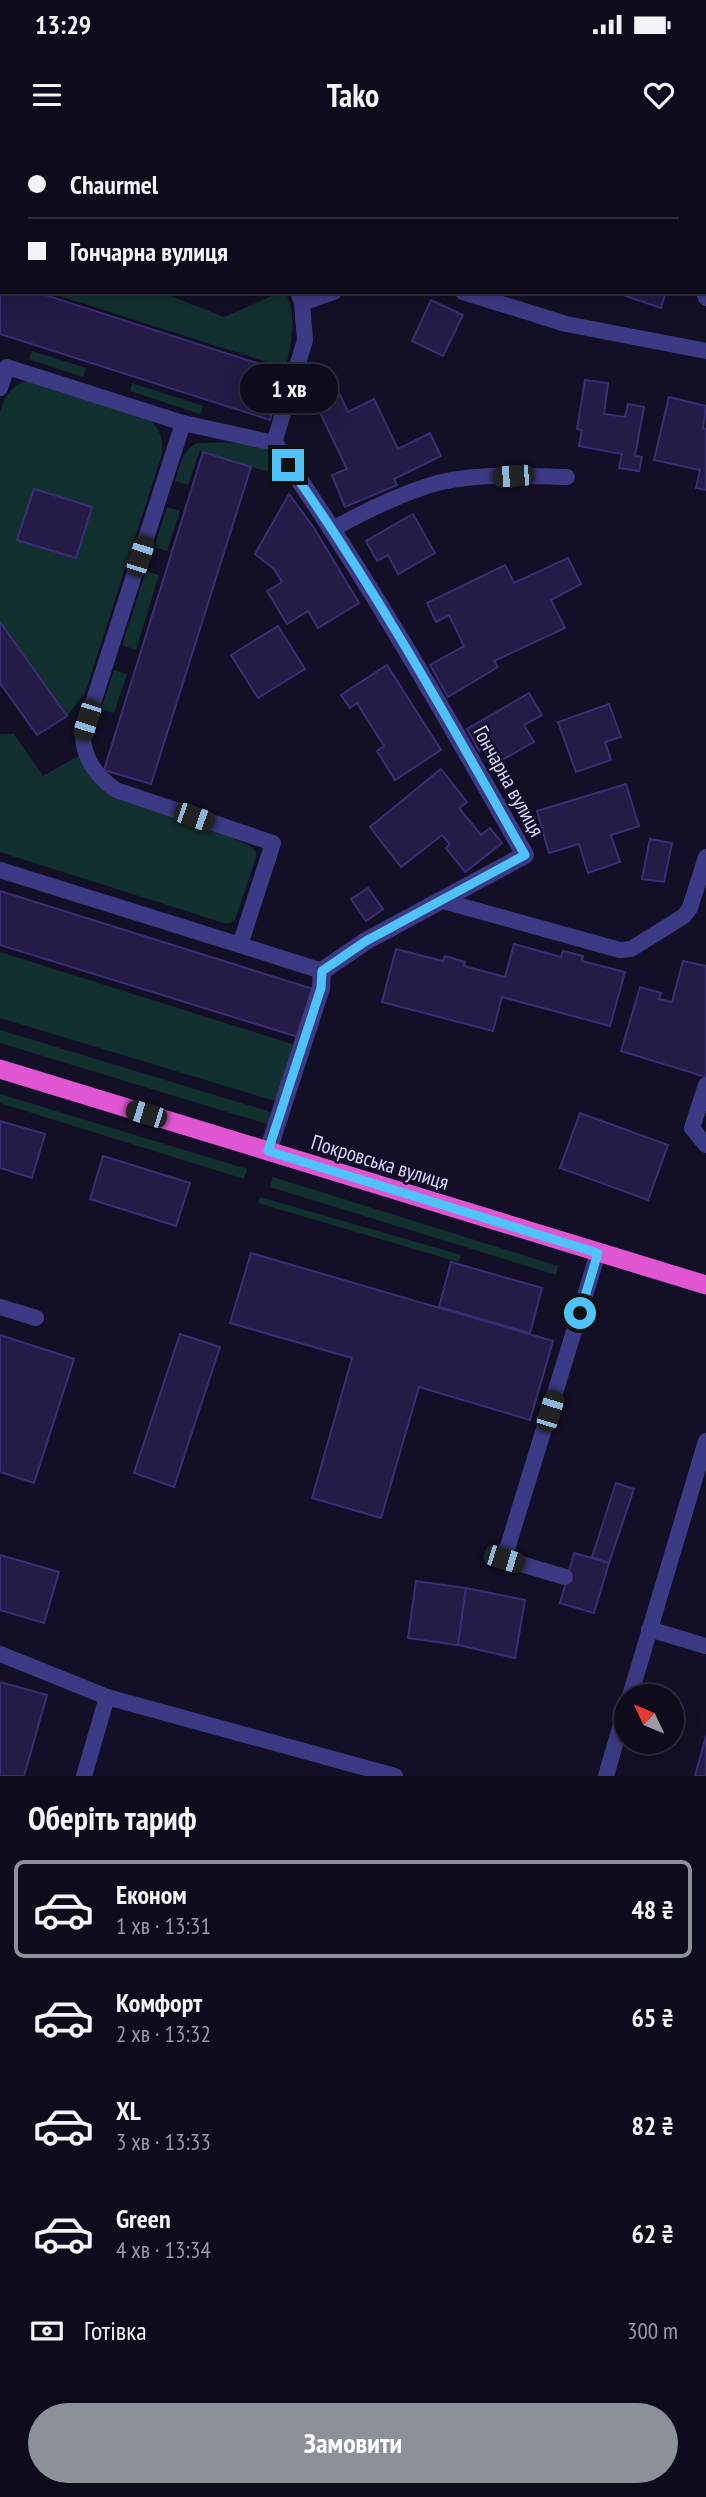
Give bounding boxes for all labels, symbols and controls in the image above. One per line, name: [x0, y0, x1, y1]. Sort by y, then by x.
text: 13:29: [35, 8, 91, 41]
text: Tako: [327, 74, 379, 116]
icon: menu: [28, 76, 66, 114]
icon: heart: [640, 76, 678, 114]
text: Chaurmel: [70, 168, 158, 201]
text: Гончарна вулиця: [70, 235, 228, 268]
callout: 1 хв: [239, 364, 337, 412]
text: 1 хв: [271, 374, 307, 403]
route end: [272, 449, 304, 481]
car: [492, 464, 535, 488]
car: [124, 533, 157, 579]
car: [71, 697, 104, 743]
street label: Гончарна вулиця: [467, 721, 551, 841]
car: [171, 800, 218, 834]
car: [123, 1098, 170, 1130]
street label: Покровська вулиця: [308, 1128, 452, 1196]
route start: [564, 1297, 596, 1329]
car: [534, 1388, 567, 1434]
car: [481, 1543, 528, 1575]
north arrow: [614, 1684, 684, 1754]
map controls: [614, 1684, 684, 1754]
text: Оберіть тариф: [28, 1797, 196, 1839]
icon: car: [32, 1878, 95, 1941]
text: Економ: [116, 1878, 187, 1911]
text: 48 ₴: [631, 1893, 674, 1926]
text: 1 хв · 13:31: [116, 1911, 211, 1940]
icon: car: [32, 1986, 95, 2049]
text: Комфорт: [116, 1986, 202, 2019]
text: 65 ₴: [631, 2001, 674, 2034]
text: 2 хв · 13:32: [116, 2019, 211, 2048]
icon: car: [32, 2094, 95, 2157]
text: XL: [116, 2094, 141, 2127]
text: 82 ₴: [631, 2109, 674, 2142]
text: 3 хв · 13:33: [116, 2127, 211, 2156]
icon: car: [32, 2202, 95, 2265]
text: Green: [116, 2202, 171, 2235]
text: 62 ₴: [631, 2217, 674, 2250]
text: 4 хв · 13:34: [116, 2235, 211, 2264]
icon: cash: [28, 2312, 66, 2350]
text: Готівка: [84, 2314, 147, 2347]
text: 300 m: [627, 2316, 678, 2345]
button: Замовити: [28, 2403, 678, 2483]

